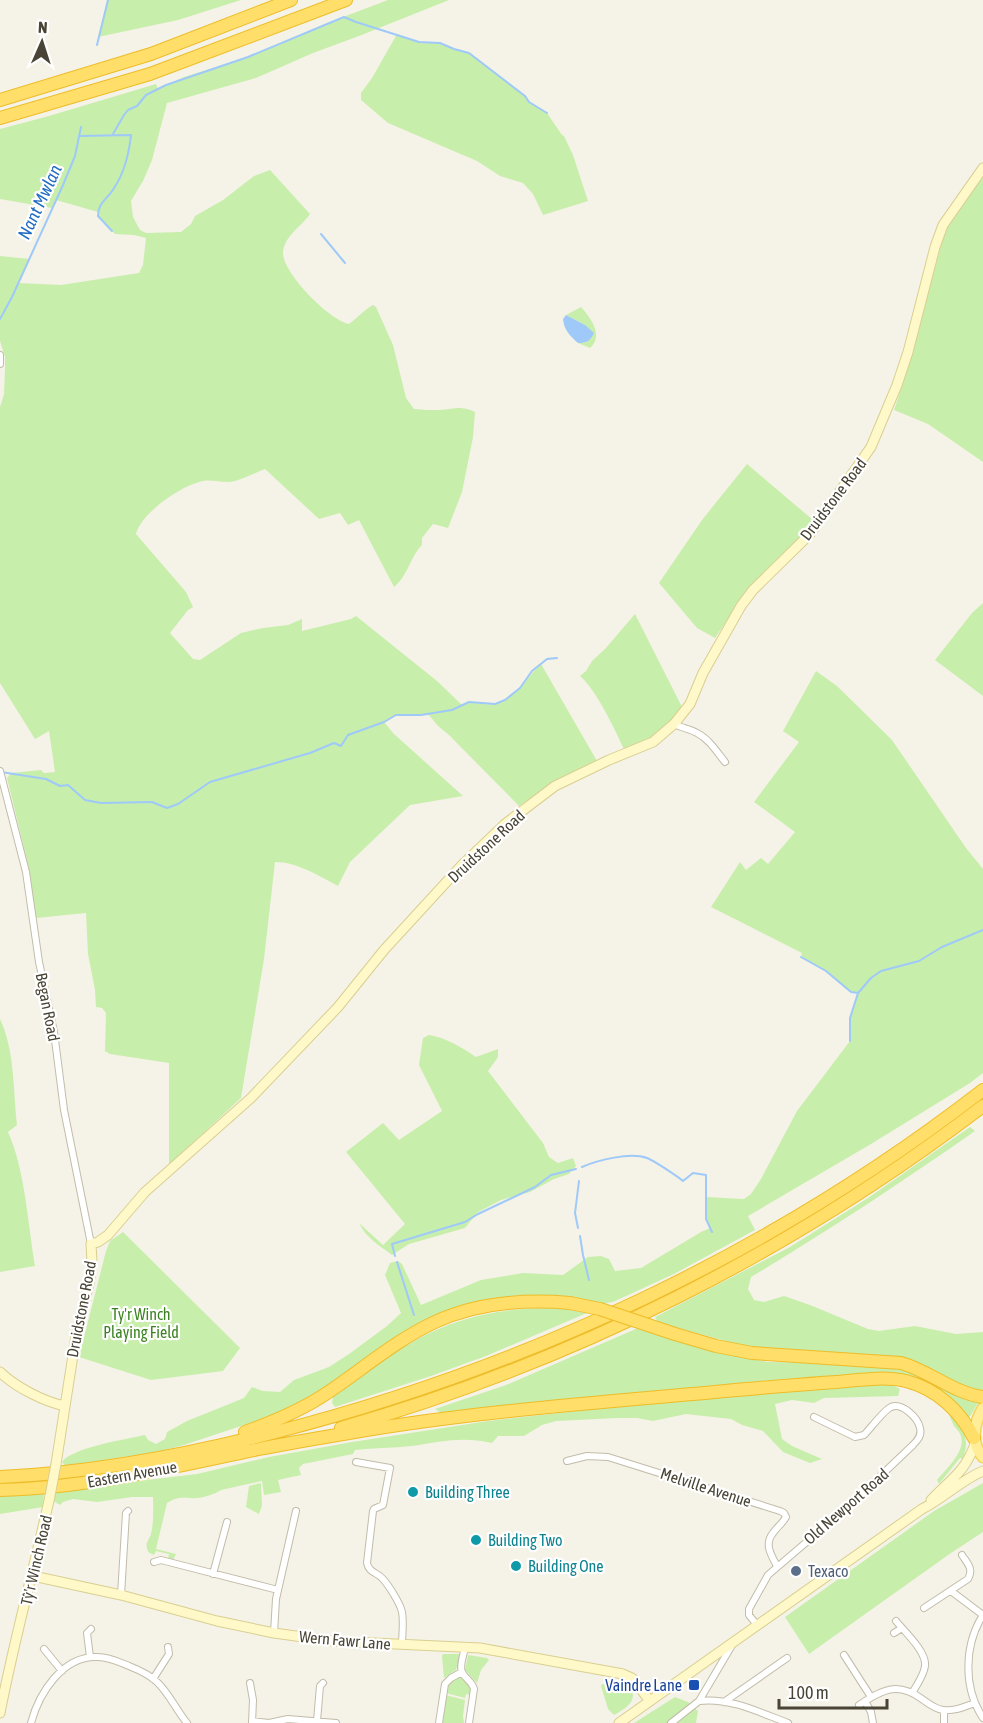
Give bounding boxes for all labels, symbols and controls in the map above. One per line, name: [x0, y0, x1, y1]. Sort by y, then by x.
north arrow: [12, 12, 72, 72]
text: N: [38, 18, 48, 36]
water label: Nant Mwlan: [13, 161, 66, 242]
street label: Druidstone Road: [796, 454, 870, 544]
street label: Druidstone Road: [444, 806, 528, 886]
street label: Began Road: [32, 971, 63, 1043]
street label: Druidstone Road: [63, 1259, 99, 1359]
park label: Ty'r Winch Playing Field: [103, 1305, 179, 1342]
street label: Eastern Avenue: [86, 1457, 178, 1491]
street label: Melville Avenue: [658, 1464, 754, 1510]
street label: Old Newport Road: [800, 1464, 893, 1548]
place label: Building Three: [425, 1483, 510, 1502]
marker: Building Three: [406, 1485, 420, 1499]
street label: Tŷ'r Winch Road: [17, 1513, 56, 1607]
place label: Building Two: [488, 1531, 562, 1550]
marker: Building Two: [469, 1533, 483, 1547]
place label: Building One: [528, 1557, 604, 1576]
marker: Building One: [509, 1559, 523, 1573]
place label: Texaco: [808, 1562, 849, 1580]
marker: Texaco: [789, 1564, 803, 1578]
street label: Wern Fawr Lane: [299, 1627, 391, 1653]
scale bar: [779, 1672, 887, 1710]
place label: Vaindre Lane: [605, 1676, 682, 1694]
marker: Vaindre Lane: [687, 1678, 701, 1692]
text: 100 m: [788, 1682, 829, 1703]

